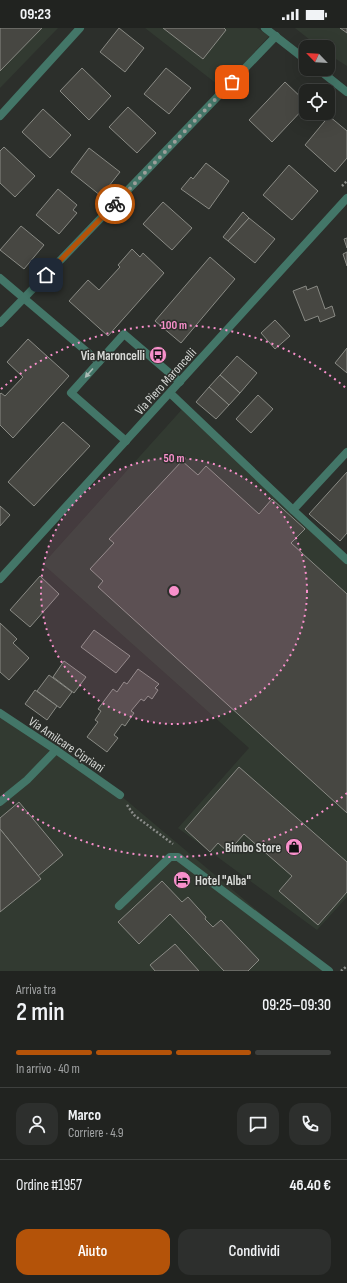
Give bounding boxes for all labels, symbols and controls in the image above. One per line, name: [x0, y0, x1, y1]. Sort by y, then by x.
text: 09:23: [20, 5, 51, 24]
north arrow: [299, 40, 335, 76]
map controls: [299, 40, 335, 120]
pin: [215, 65, 249, 99]
icon: bag: [221, 71, 243, 93]
button: locate: [299, 84, 335, 120]
courier: [95, 184, 135, 224]
icon: bike: [104, 193, 126, 215]
pin: [29, 258, 63, 292]
icon: home: [35, 264, 57, 286]
text: 100 m: [161, 318, 187, 333]
street label: Via Piero Maroncelli: [132, 345, 200, 418]
bus stop icon: Via Maroncelli: [148, 345, 168, 365]
place label: Via Maroncelli: [81, 348, 145, 364]
one-way arrow: [84, 368, 93, 379]
text: 50 m: [164, 451, 184, 466]
centre of rings: [167, 584, 181, 598]
street label: Via Amilcare Cipriani: [25, 713, 108, 776]
shop icon: Bimbo Store: [284, 837, 304, 857]
place label: Bimbo Store: [225, 840, 281, 856]
hotel icon: Hotel "Alba": [172, 870, 192, 890]
place label: Hotel "Alba": [195, 873, 251, 889]
text: Arriva tra: [16, 982, 56, 998]
text: 09:25–09:30: [262, 996, 331, 1015]
text: 2 min: [16, 997, 65, 1028]
text: In arrivo · 40 m: [16, 1061, 80, 1077]
button: person: [16, 1103, 58, 1145]
button: chat: [237, 1103, 279, 1145]
button: phone: [289, 1103, 331, 1145]
text: Marco: [68, 1106, 101, 1125]
text: Corriere · 4.9: [68, 1125, 124, 1141]
text: Ordine #1957: [16, 1176, 82, 1195]
text: 46.40 €: [290, 1176, 331, 1195]
button: Aiuto: [16, 1229, 170, 1275]
button: Condividi: [178, 1229, 331, 1275]

